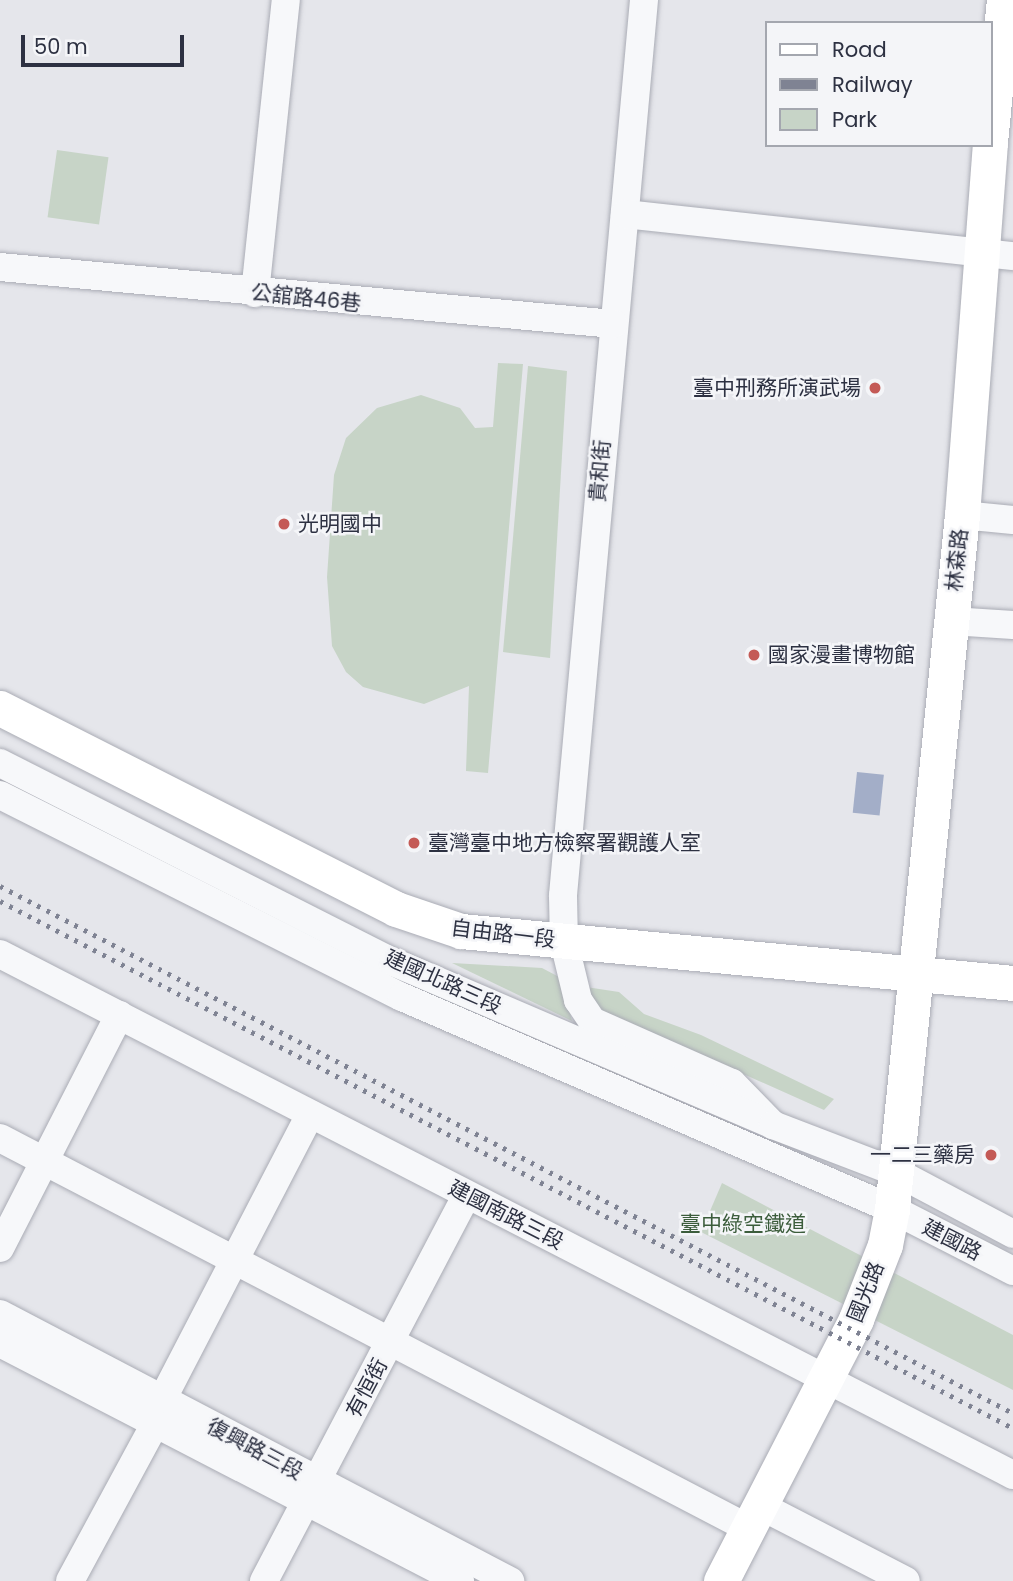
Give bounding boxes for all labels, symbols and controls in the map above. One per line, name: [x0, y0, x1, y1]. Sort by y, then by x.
scale bar: [24, 21, 187, 65]
legend: [764, 21, 992, 147]
text: 50 m: [34, 32, 88, 61]
text: Road: [832, 35, 887, 64]
text: Railway: [832, 70, 913, 99]
text: Park: [832, 105, 877, 134]
street label: 公舘路46巷: [250, 280, 362, 316]
place label: 臺中刑務所演武場: [693, 375, 861, 401]
marker: 臺中刑務所演武場: [867, 380, 883, 396]
street label: 貴和街: [585, 439, 615, 503]
place label: 光明國中: [298, 511, 382, 537]
marker: 光明國中: [276, 516, 292, 532]
street label: 林森路: [941, 527, 973, 593]
place label: 國家漫畫博物館: [768, 642, 915, 668]
marker: 國家漫畫博物館: [746, 647, 762, 663]
place label: 臺灣臺中地方檢察署觀護人室: [428, 830, 701, 856]
marker: 臺灣臺中地方檢察署觀護人室: [406, 835, 422, 851]
street label: 自由路一段: [449, 915, 557, 953]
street label: 建國北路三段: [380, 945, 506, 1019]
place label: 一二三藥房: [870, 1142, 975, 1168]
marker: 一二三藥房: [981, 1145, 1001, 1165]
street label: 建國南路三段: [444, 1175, 568, 1255]
park label: 臺中綠空鐵道: [680, 1211, 806, 1237]
street label: 建國路: [918, 1214, 986, 1266]
street label: 國光路: [843, 1258, 889, 1326]
street label: 有恒街: [341, 1354, 393, 1422]
street label: 復興路三段: [203, 1413, 307, 1485]

